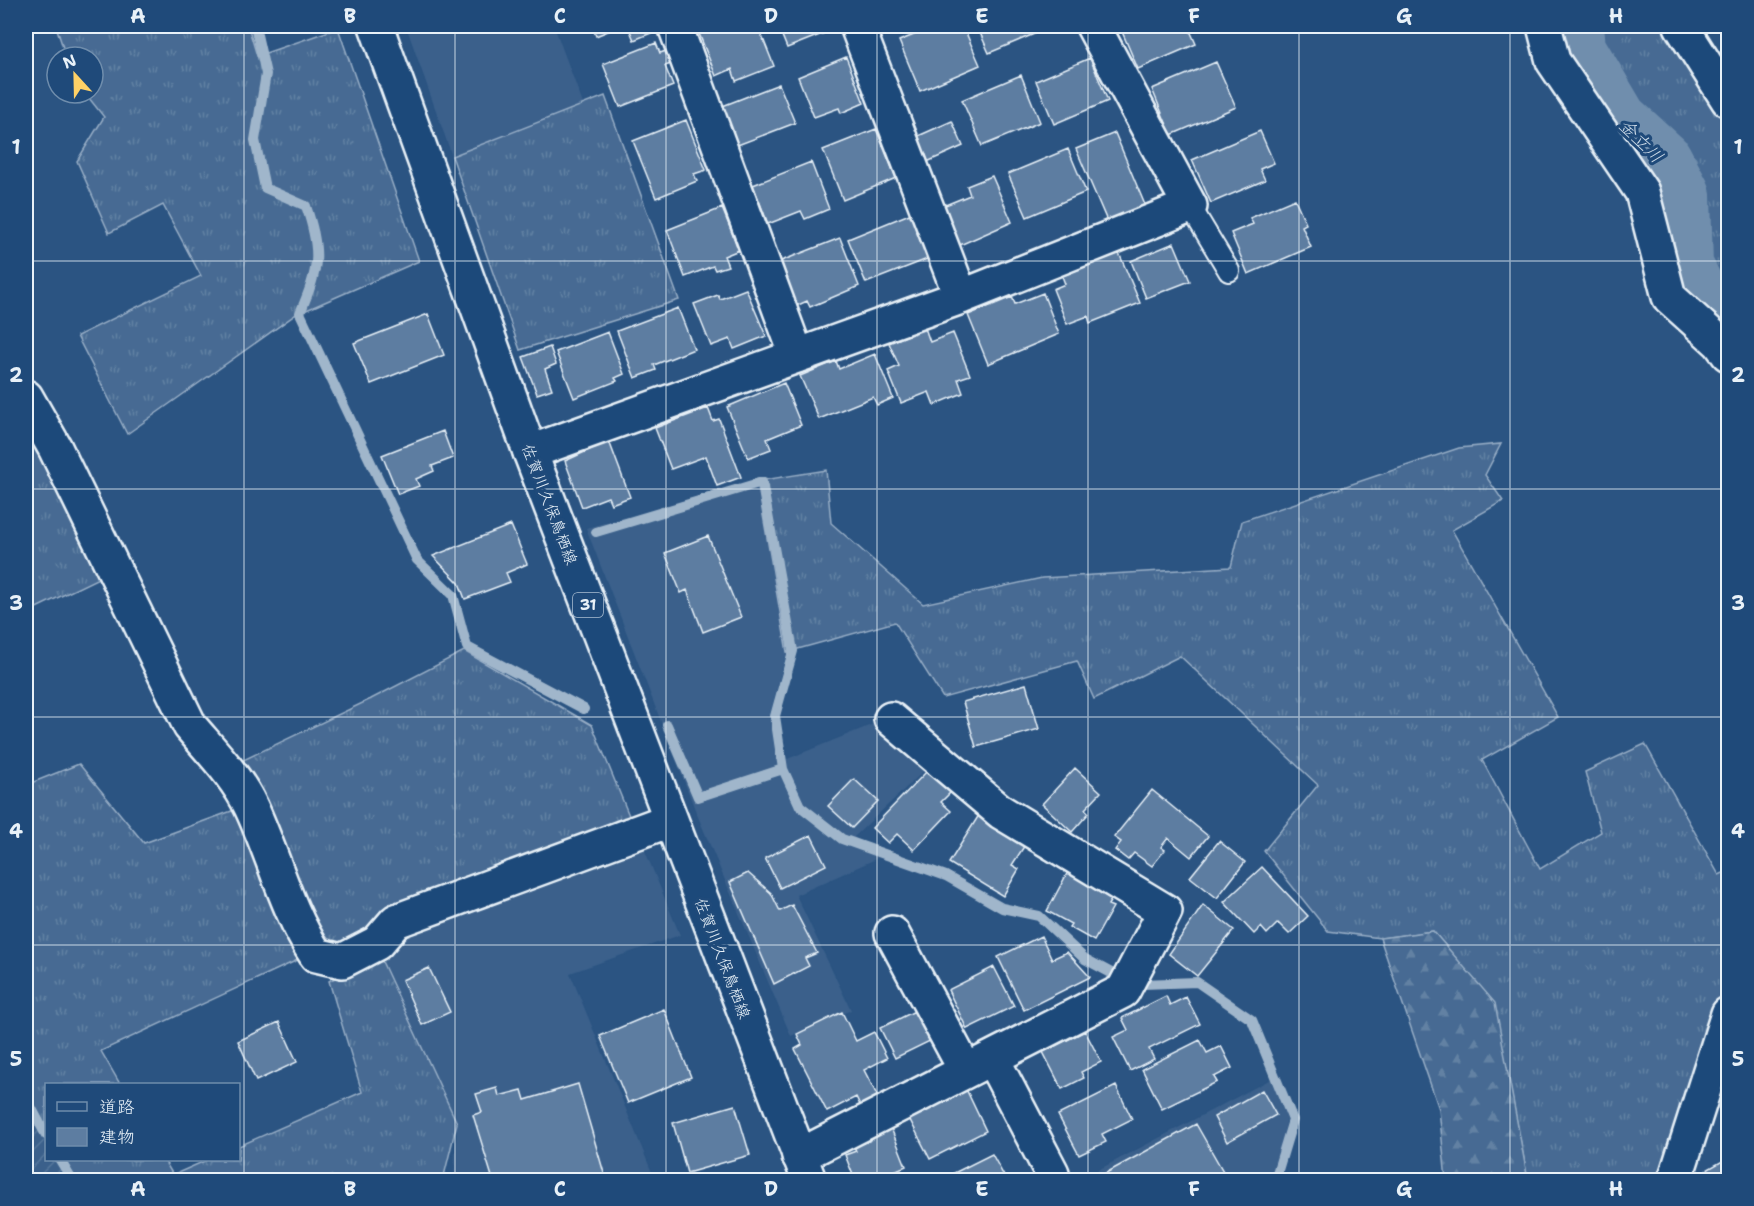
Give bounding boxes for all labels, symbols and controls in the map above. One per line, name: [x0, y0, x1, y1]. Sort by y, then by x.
text: A: [130, 3, 146, 29]
text: B: [344, 3, 356, 29]
text: C: [554, 3, 566, 29]
text: D: [764, 3, 778, 29]
text: E: [975, 3, 989, 29]
text: F: [1188, 3, 1200, 29]
text: G: [1396, 3, 1412, 29]
text: H: [1609, 3, 1623, 29]
north arrow: [45, 45, 105, 105]
text: N: [60, 49, 79, 74]
water label: 金立川: [1613, 113, 1669, 169]
text: 1: [11, 134, 21, 160]
text: 1: [1733, 134, 1743, 160]
text: 2: [9, 362, 23, 388]
text: 2: [1731, 362, 1745, 388]
street label: 佐賀川久保鳥栖線: [517, 441, 582, 568]
text: 3: [9, 590, 23, 616]
text: 3: [1731, 590, 1745, 616]
road number: 31: [573, 593, 603, 617]
text: 4: [9, 818, 23, 844]
text: 4: [1731, 818, 1745, 844]
street label: 佐賀川久保鳥栖線: [690, 895, 755, 1022]
text: 5: [10, 1046, 22, 1072]
text: 5: [1732, 1046, 1744, 1072]
legend: [45, 1083, 240, 1161]
text: 道路: [99, 1095, 135, 1119]
text: 建物: [99, 1125, 135, 1149]
text: A: [130, 1176, 146, 1202]
text: B: [344, 1176, 356, 1202]
text: C: [554, 1176, 566, 1202]
text: D: [764, 1176, 778, 1202]
text: E: [975, 1176, 989, 1202]
text: F: [1188, 1176, 1200, 1202]
text: G: [1396, 1176, 1412, 1202]
text: H: [1609, 1176, 1623, 1202]

